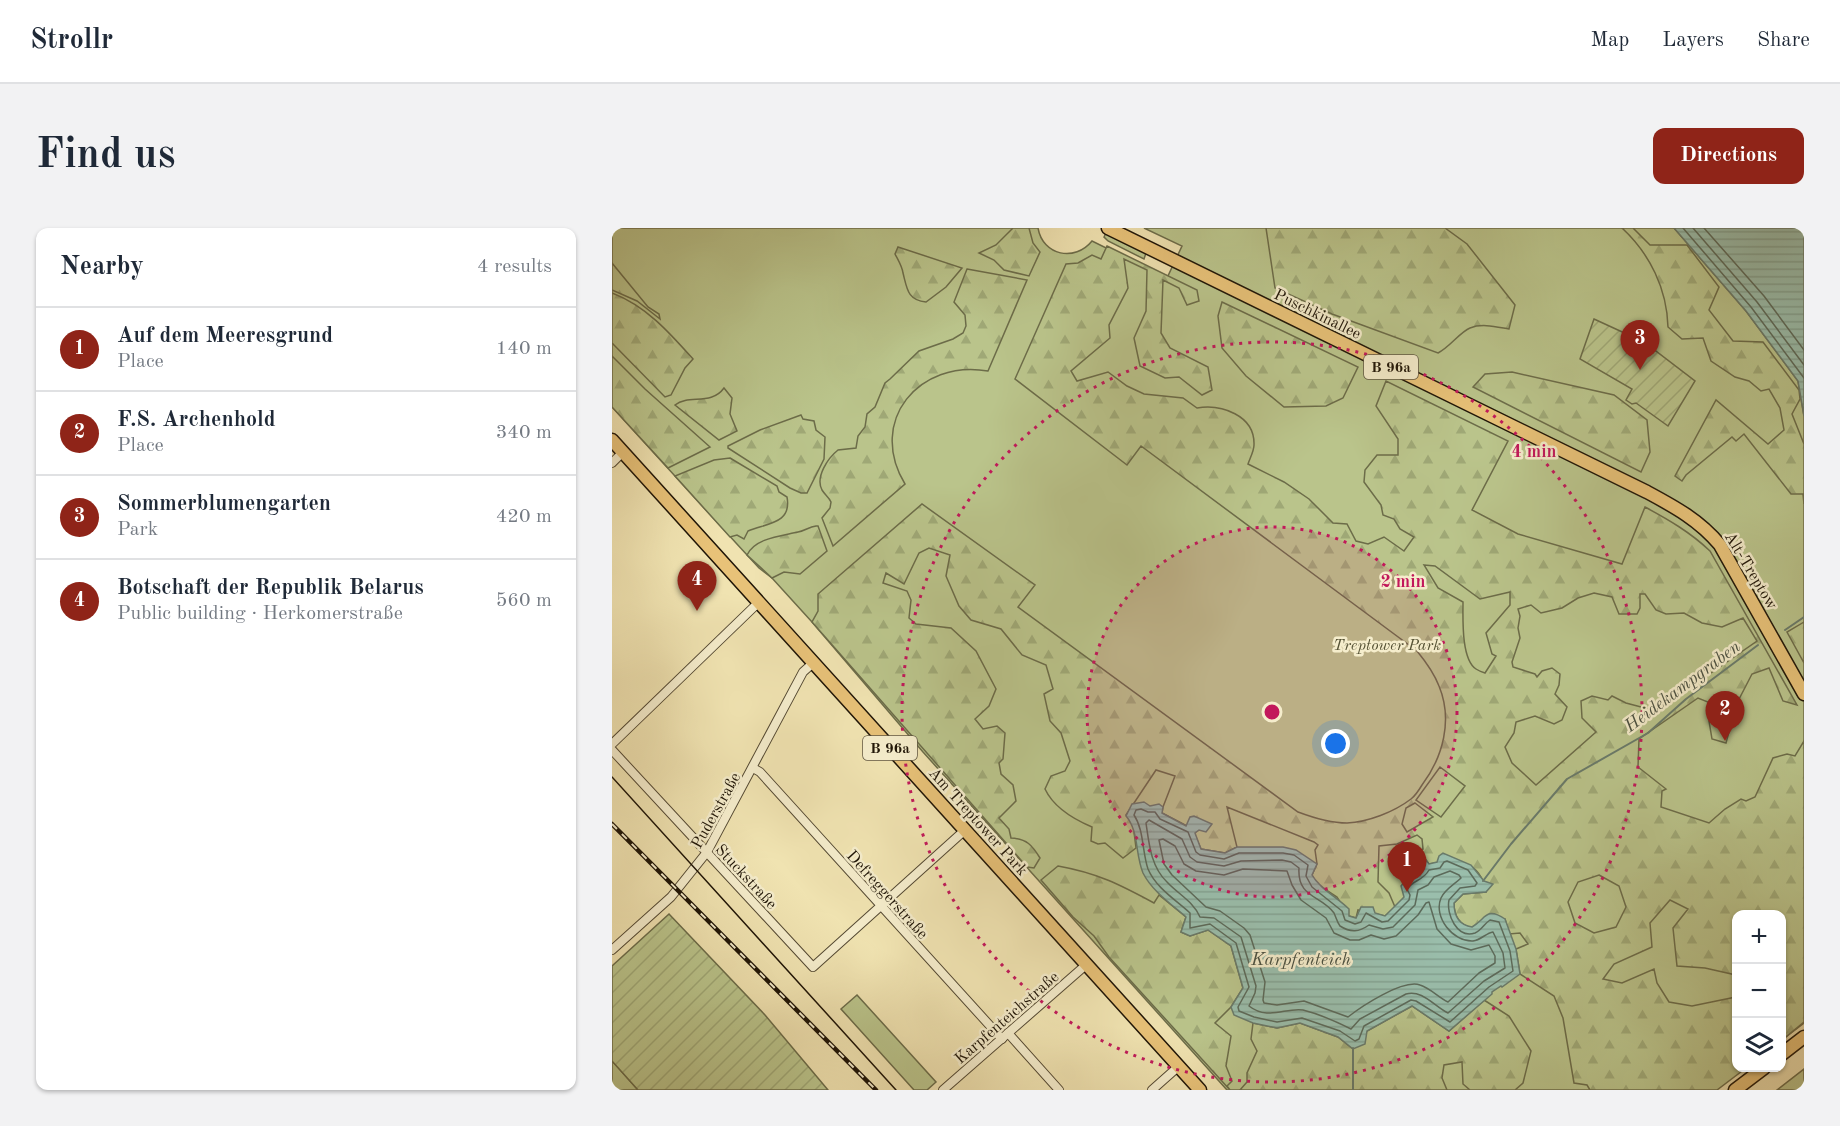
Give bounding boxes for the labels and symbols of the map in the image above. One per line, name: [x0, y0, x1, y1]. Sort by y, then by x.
street label: Puschkinallee: [1271, 287, 1363, 343]
pin: 3: [1620, 320, 1660, 370]
road number: B 96a: [1364, 355, 1418, 379]
text: 4 min: [1511, 443, 1557, 461]
street label: Alt-Treptow: [1721, 529, 1780, 613]
pin: 4: [678, 562, 716, 611]
text: 2 min: [1380, 573, 1426, 591]
park label: Treptower Park: [1333, 638, 1441, 654]
water label: Heidekampgraben: [1621, 638, 1744, 737]
pin: 2: [1706, 692, 1744, 741]
centre of rings: [1262, 702, 1282, 722]
your location: [1321, 729, 1350, 758]
road number: B 96a: [863, 736, 917, 760]
street label: Am Treptower Park: [925, 765, 1030, 879]
street label: Puderstraße: [689, 770, 744, 852]
street label: Stuckstraße: [712, 842, 779, 913]
pin: 1: [1388, 842, 1426, 892]
street label: Defreggerstraße: [843, 848, 930, 943]
water label: Karpfenteich: [1250, 951, 1351, 969]
street label: Karpfenteichstraße: [952, 969, 1062, 1068]

